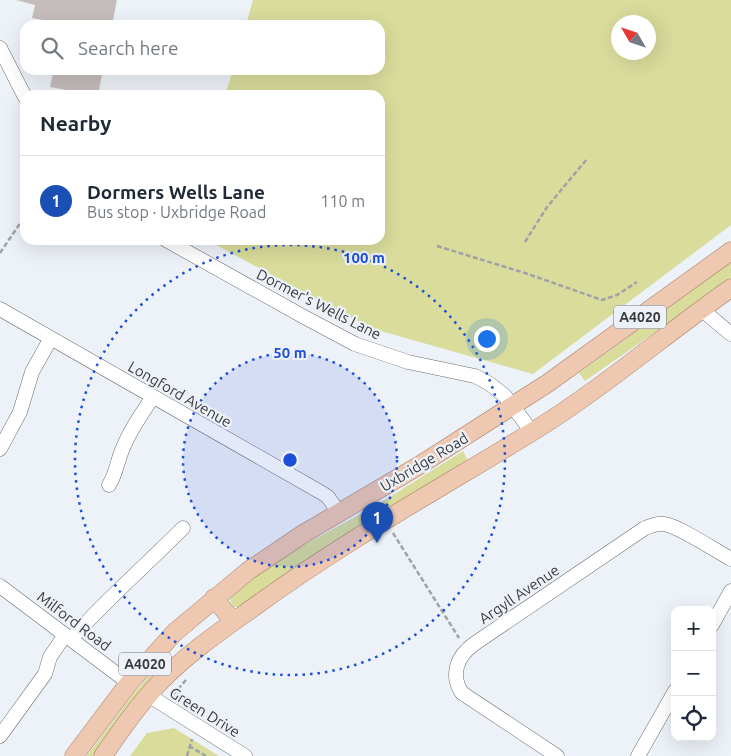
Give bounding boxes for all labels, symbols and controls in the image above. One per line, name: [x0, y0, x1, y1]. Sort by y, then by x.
north arrow: [611, 15, 656, 60]
search box: [20, 20, 385, 75]
icon: search: [38, 34, 66, 62]
text: Search here: [78, 37, 178, 59]
text: Nearby: [40, 111, 111, 135]
text: Dormers Wells Lane: [87, 181, 265, 203]
text: 1: [51, 192, 61, 210]
text: 110 m: [320, 192, 365, 210]
text: Bus stop · Uxbridge Road: [87, 203, 266, 221]
text: 100 m: [343, 249, 385, 266]
street label: Dormer's Wells Lane: [254, 265, 384, 343]
road number: A4020: [614, 306, 666, 328]
your location: [474, 326, 500, 352]
text: 50 m: [273, 344, 307, 361]
street label: Longford Avenue: [125, 358, 235, 430]
street label: Uxbridge Road: [377, 429, 471, 495]
centre of rings: [281, 451, 299, 469]
pin: 1: [361, 502, 393, 543]
street label: Argyll Avenue: [476, 561, 562, 627]
street label: Milford Road: [34, 588, 114, 654]
map controls: [671, 606, 716, 741]
button: +: [671, 606, 716, 651]
button: −: [671, 651, 716, 696]
road number: A4020: [119, 652, 171, 676]
street label: Green Drive: [167, 684, 243, 740]
button: locate: [671, 696, 716, 741]

